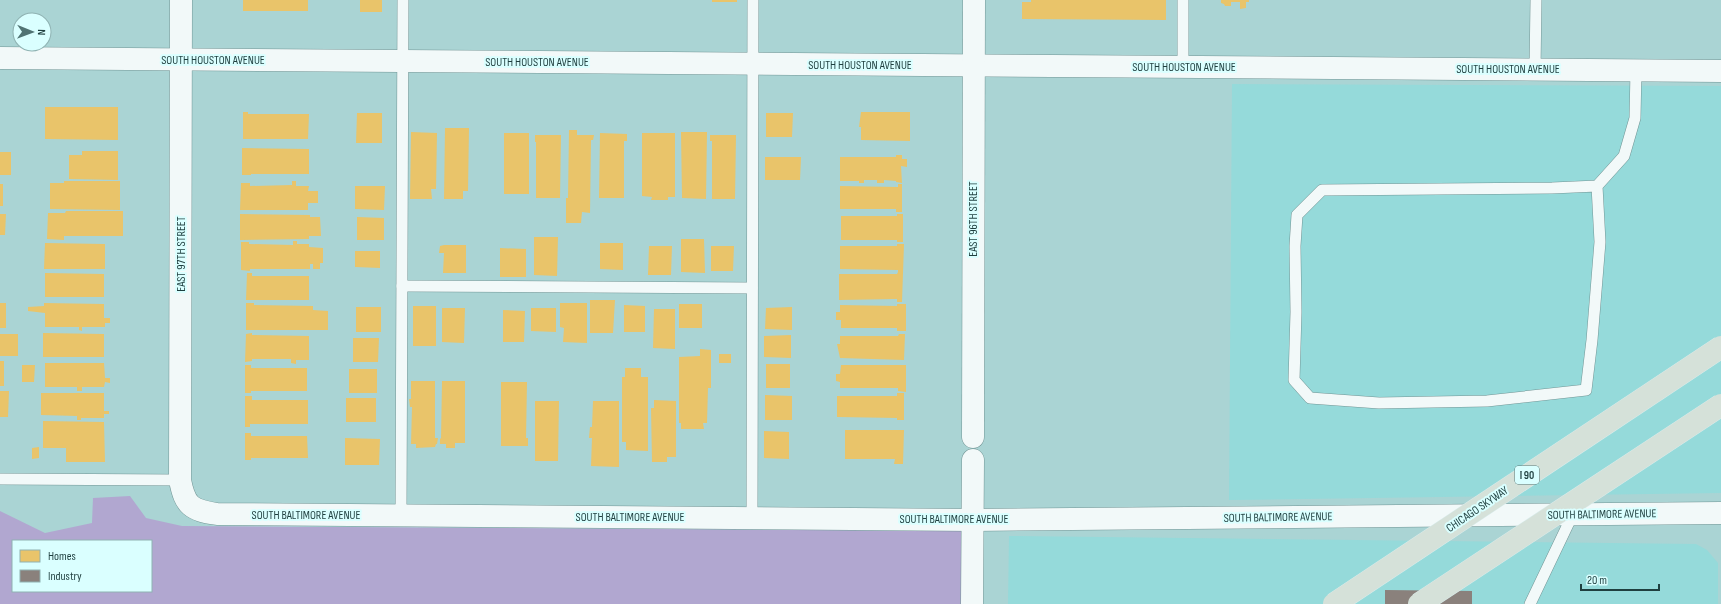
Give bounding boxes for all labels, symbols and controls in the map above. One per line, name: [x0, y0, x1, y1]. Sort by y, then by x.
north arrow: [12, 12, 52, 52]
text: N: [35, 29, 48, 35]
street label: SOUTH HOUSTON AVENUE: [161, 53, 265, 68]
street label: SOUTH HOUSTON AVENUE: [485, 55, 589, 70]
street label: SOUTH HOUSTON AVENUE: [808, 58, 912, 73]
street label: SOUTH HOUSTON AVENUE: [1132, 60, 1236, 75]
street label: SOUTH HOUSTON AVENUE: [1456, 62, 1560, 77]
street label: EAST 96TH STREET: [966, 181, 981, 257]
street label: EAST 97TH STREET: [174, 216, 189, 292]
road number: I 90: [1515, 466, 1539, 484]
street label: CHICAGO SKYWAY: [1443, 483, 1511, 536]
street label: SOUTH BALTIMORE AVENUE: [1547, 506, 1657, 523]
street label: SOUTH BALTIMORE AVENUE: [252, 508, 360, 523]
street label: SOUTH BALTIMORE AVENUE: [1223, 509, 1333, 526]
street label: SOUTH BALTIMORE AVENUE: [576, 510, 684, 525]
street label: SOUTH BALTIMORE AVENUE: [900, 512, 1008, 527]
legend: [12, 540, 152, 592]
text: Homes: [48, 549, 76, 564]
scale bar: [1581, 566, 1659, 592]
text: Industry: [48, 569, 82, 584]
text: 20 m: [1587, 573, 1607, 588]

